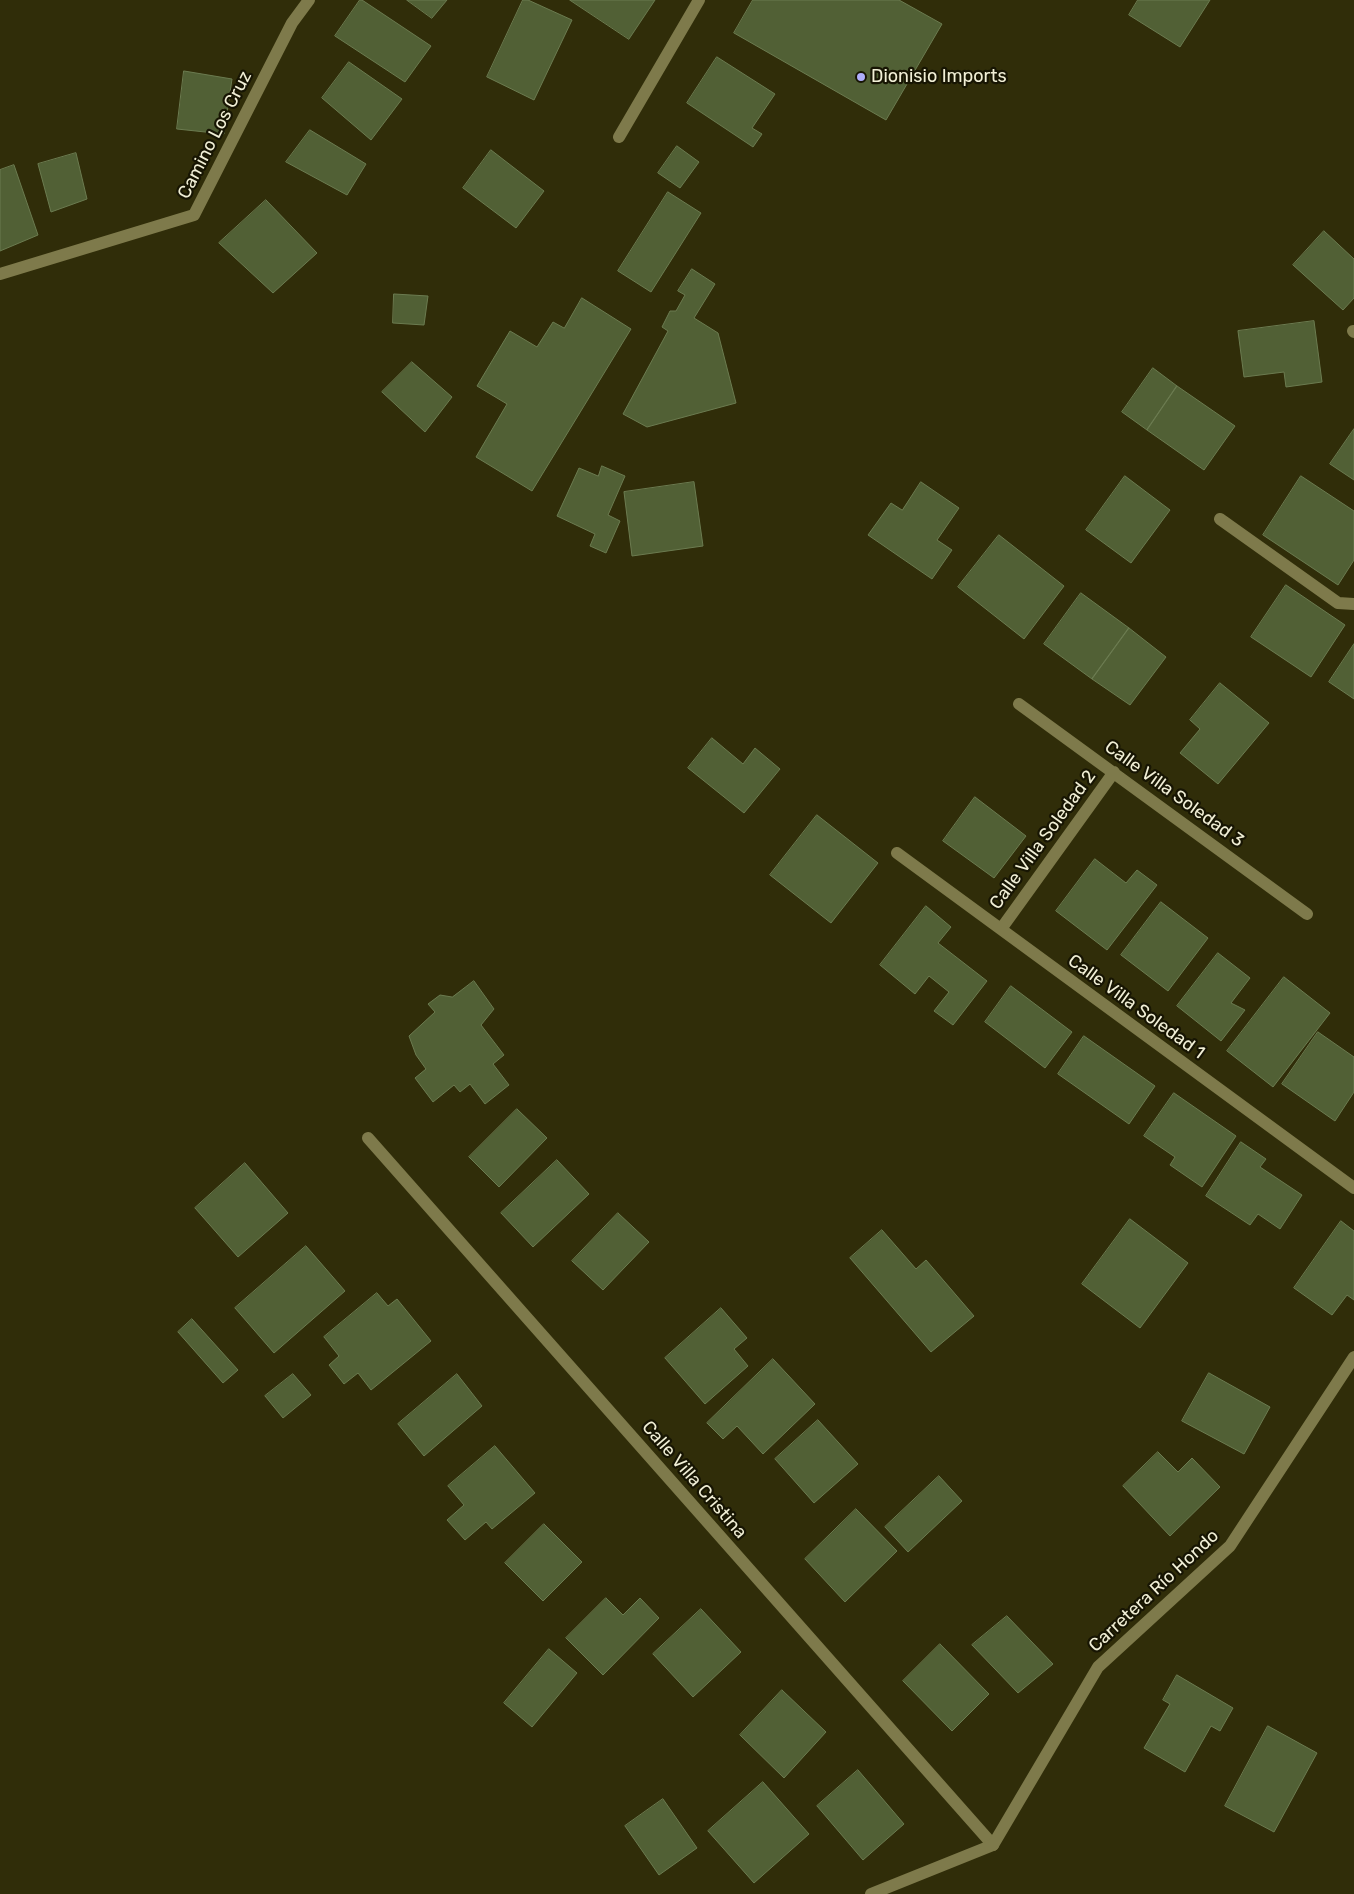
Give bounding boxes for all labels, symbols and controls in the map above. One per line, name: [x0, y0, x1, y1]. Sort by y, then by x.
place label: Dionisio Imports: [871, 66, 1007, 88]
street label: Camino Los Cruz: [173, 67, 257, 203]
marker: Dionisio Imports: [855, 71, 867, 83]
street label: Calle Villa Soledad 3: [1100, 736, 1248, 852]
street label: Calle Villa Soledad 2: [985, 766, 1101, 914]
street label: Calle Villa Soledad 1: [1063, 950, 1209, 1064]
street label: Calle Villa Cristina: [637, 1417, 751, 1543]
street label: Carretera Río Hondo: [1085, 1525, 1223, 1657]

